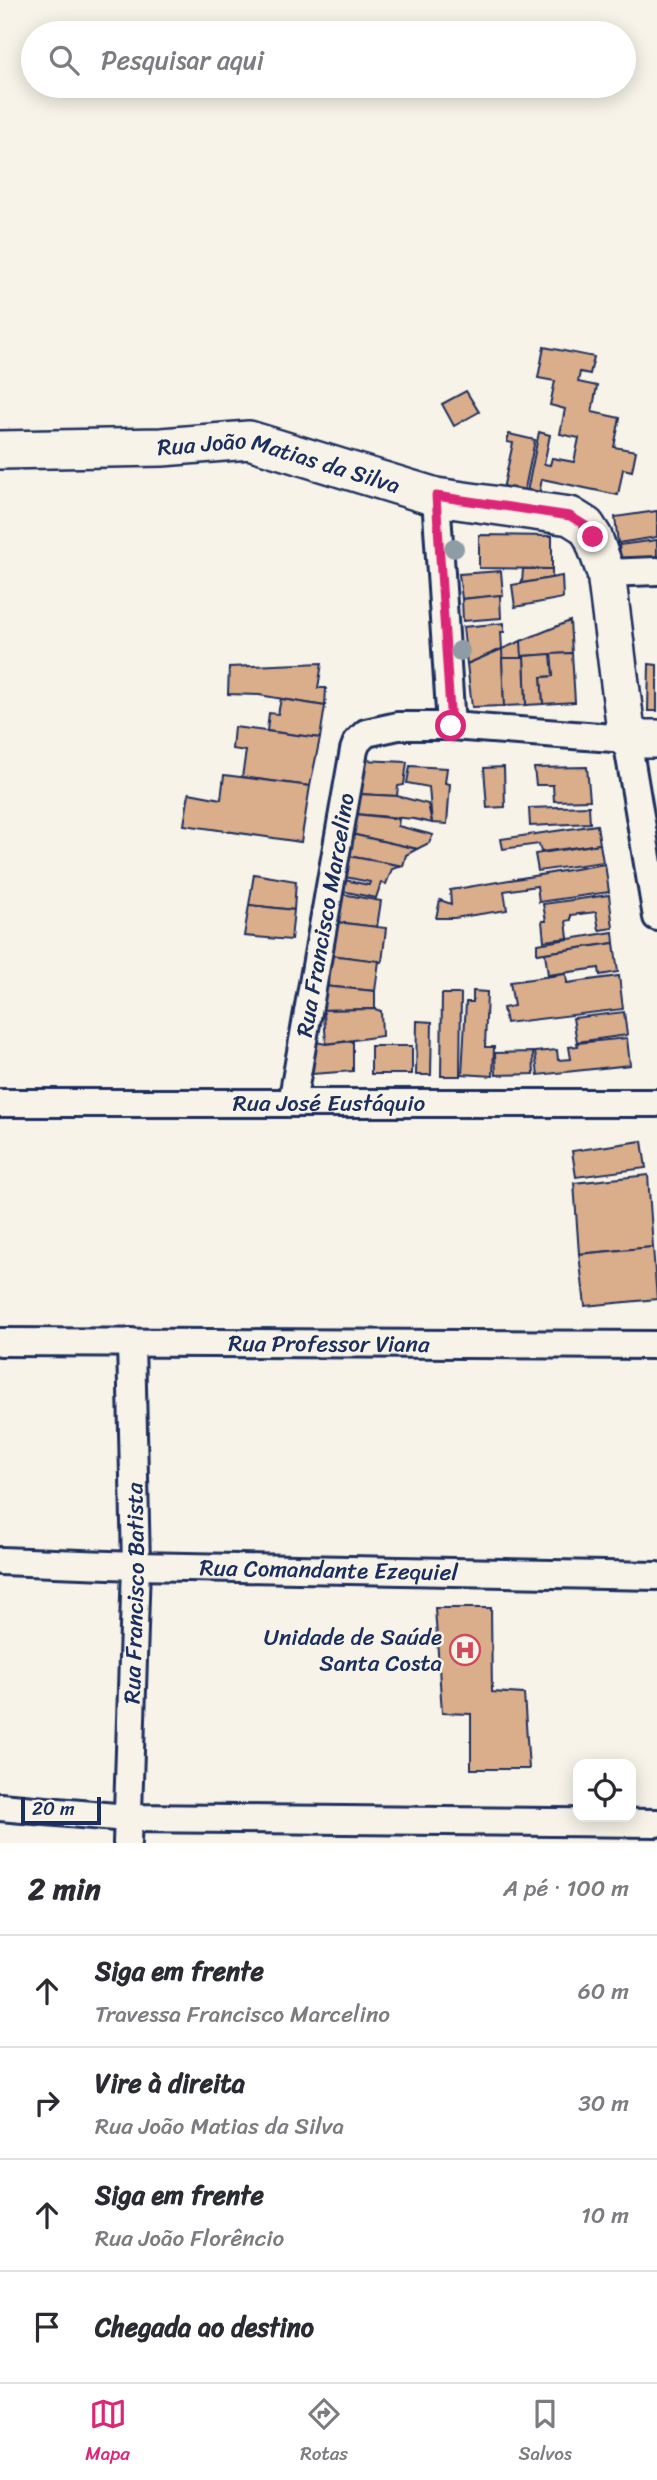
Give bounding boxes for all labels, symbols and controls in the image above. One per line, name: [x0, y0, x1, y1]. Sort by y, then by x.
search box: [21, 21, 636, 98]
text: Pesquisar aqui: [101, 37, 264, 83]
icon: search: [45, 41, 83, 79]
street label: Rua João Matias da Silva: [156, 420, 405, 505]
route end: [577, 521, 608, 552]
route start: [435, 710, 466, 741]
street label: Rua Francisco Marcelino: [283, 790, 367, 1040]
street label: Rua José Eustáquio: [233, 1083, 426, 1124]
street label: Rua Professor Viana: [228, 1323, 430, 1364]
street label: Rua Francisco Batista: [111, 1482, 157, 1704]
street label: Rua Comandante Ezequiel: [199, 1547, 459, 1593]
place label: Unidade de Saúde Santa Costa: [264, 1617, 442, 1684]
hospital icon: Unidade de Saúde Santa Costa: [448, 1633, 482, 1667]
map controls: [573, 1759, 636, 1822]
button: locate: [573, 1759, 636, 1822]
text: 20 m: [32, 1792, 75, 1825]
scale bar: [21, 1794, 102, 1826]
text: 2 min: [28, 1862, 101, 1916]
text: A pé · 100 m: [503, 1868, 629, 1909]
text: Siga em frente: [95, 1948, 264, 1994]
text: 60 m: [578, 1971, 629, 2012]
icon: ahead: [28, 1972, 66, 2010]
text: Travessa Francisco Marcelino: [95, 1994, 390, 2035]
text: Vire à direita: [95, 2060, 245, 2106]
text: 30 m: [578, 2083, 629, 2124]
icon: right: [28, 2084, 66, 2122]
text: Rua João Matias da Silva: [95, 2106, 344, 2147]
text: Siga em frente: [95, 2172, 264, 2218]
text: 10 m: [581, 2195, 629, 2236]
icon: ahead: [28, 2196, 66, 2234]
text: Rua João Florêncio: [95, 2218, 284, 2259]
text: Chegada ao destino: [95, 2304, 314, 2350]
icon: arrive: [28, 2308, 66, 2346]
tab: Mapa: [85, 2395, 130, 2470]
tab: Rotas: [300, 2395, 348, 2470]
tab: Salvos: [519, 2395, 572, 2470]

